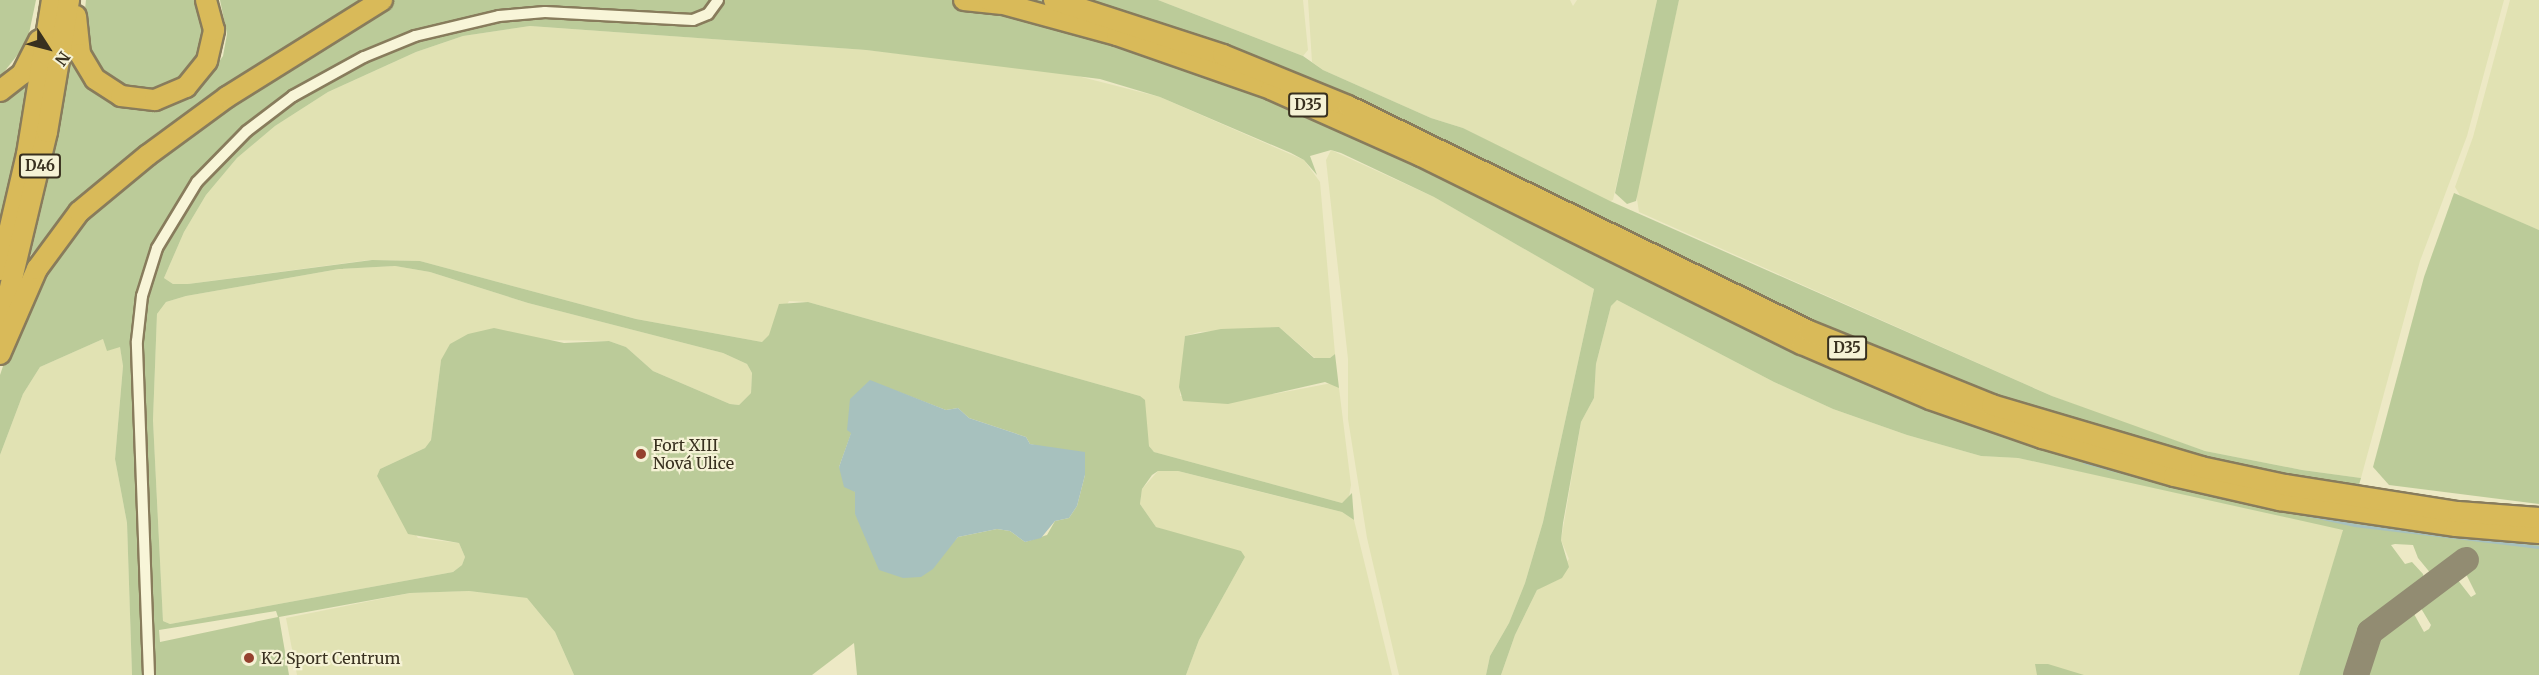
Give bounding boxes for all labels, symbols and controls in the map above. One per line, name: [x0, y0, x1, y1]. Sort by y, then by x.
north arrow: [18, 18, 78, 78]
text: N: [51, 48, 74, 70]
road number: D35: [1287, 93, 1329, 117]
road number: D46: [18, 154, 63, 178]
road number: D35: [1826, 336, 1868, 360]
place label: Fort XIII Nová Ulice: [653, 435, 734, 473]
marker: Fort XIII Nová Ulice: [634, 447, 648, 461]
place label: K2 Sport Centrum: [261, 648, 400, 668]
marker: K2 Sport Centrum: [242, 651, 256, 665]

